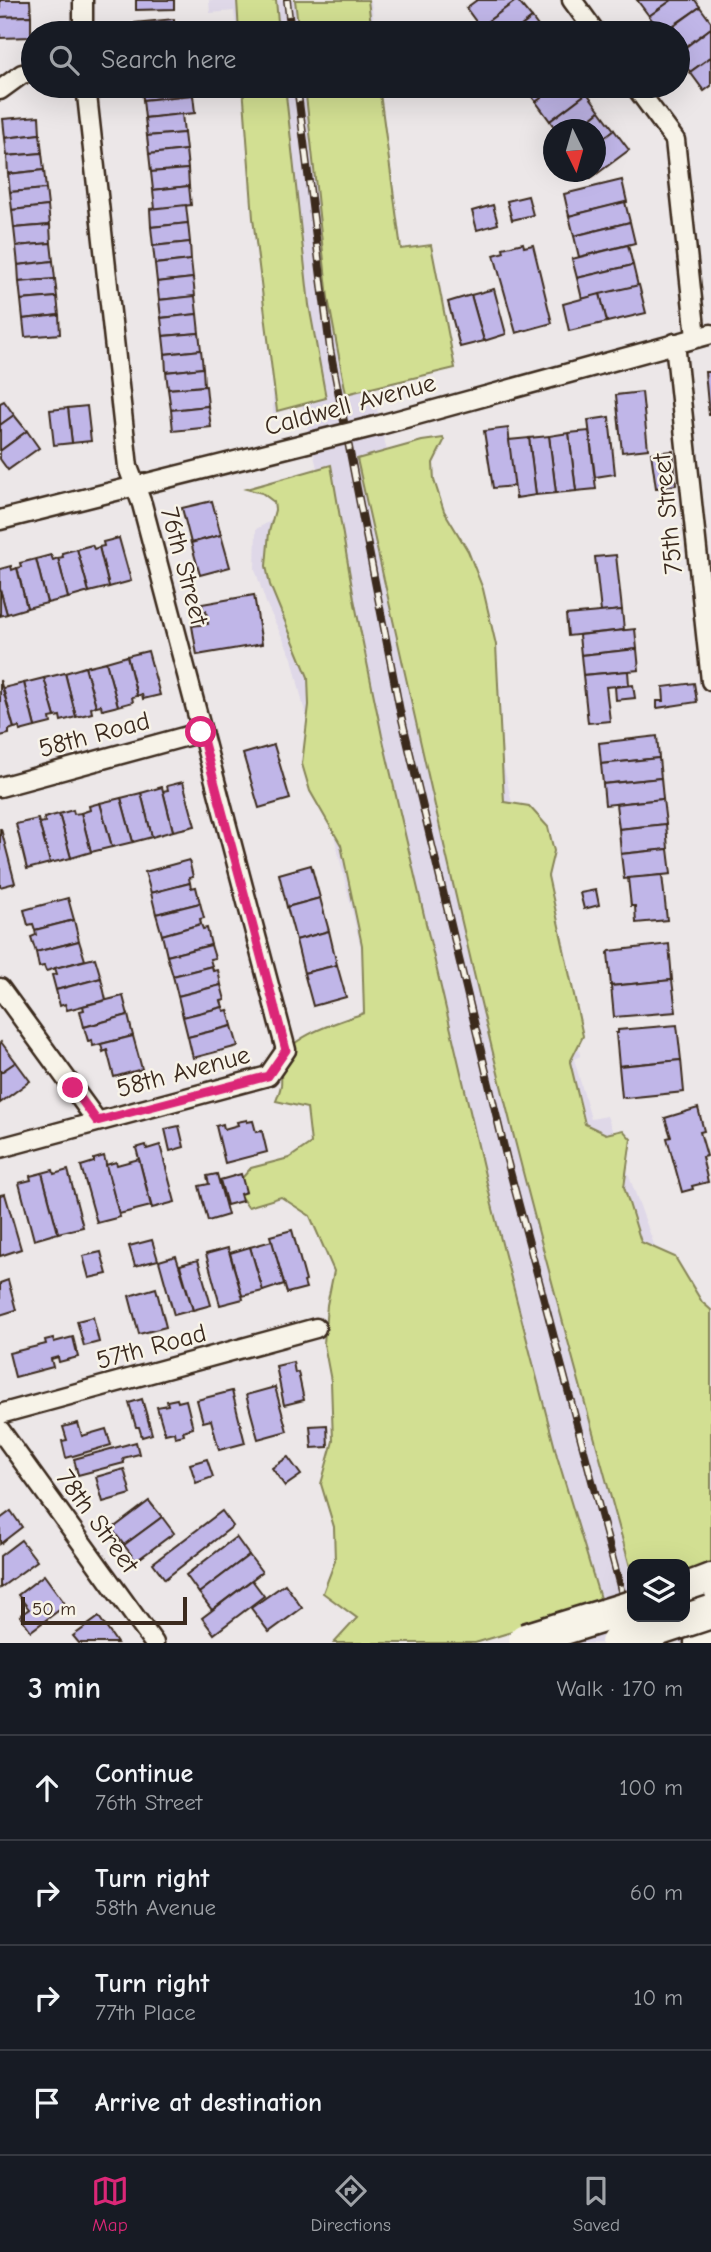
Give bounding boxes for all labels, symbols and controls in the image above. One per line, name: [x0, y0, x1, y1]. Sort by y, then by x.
search box: [21, 21, 690, 98]
icon: search: [45, 41, 83, 79]
text: Search here: [101, 45, 236, 75]
north arrow: [543, 119, 606, 182]
street label: Caldwell Avenue: [261, 368, 439, 442]
street label: 75th Street: [647, 450, 689, 576]
street label: 76th Street: [154, 504, 215, 630]
street label: 58th Road: [35, 706, 153, 764]
route start: [185, 716, 216, 747]
street label: 58th Avenue: [113, 1040, 253, 1104]
route end: [57, 1072, 88, 1103]
street label: 57th Road: [93, 1318, 210, 1376]
street label: 78th Street: [50, 1464, 146, 1581]
map controls: [627, 1559, 690, 1622]
button: layers: [627, 1559, 690, 1622]
scale bar: [21, 1594, 187, 1626]
text: 50 m: [32, 1598, 76, 1620]
text: 3 min: [28, 1671, 101, 1706]
text: Walk · 170 m: [556, 1675, 683, 1702]
text: Continue: [95, 1759, 193, 1789]
icon: ahead: [28, 1769, 66, 1807]
text: 100 m: [619, 1774, 683, 1801]
text: 76th Street: [95, 1789, 202, 1816]
text: Turn right: [95, 1864, 209, 1894]
icon: right: [28, 1874, 66, 1912]
text: 60 m: [630, 1879, 683, 1906]
text: 58th Avenue: [95, 1894, 216, 1921]
text: Turn right: [95, 1969, 209, 1999]
icon: right: [28, 1979, 66, 2017]
text: 10 m: [633, 1984, 683, 2011]
text: 77th Place: [95, 1999, 196, 2026]
icon: arrive: [28, 2084, 66, 2122]
text: Arrive at destination: [95, 2088, 322, 2118]
tab: Map: [91, 2172, 129, 2236]
tab: Directions: [311, 2172, 391, 2236]
tab: Saved: [573, 2172, 620, 2236]

